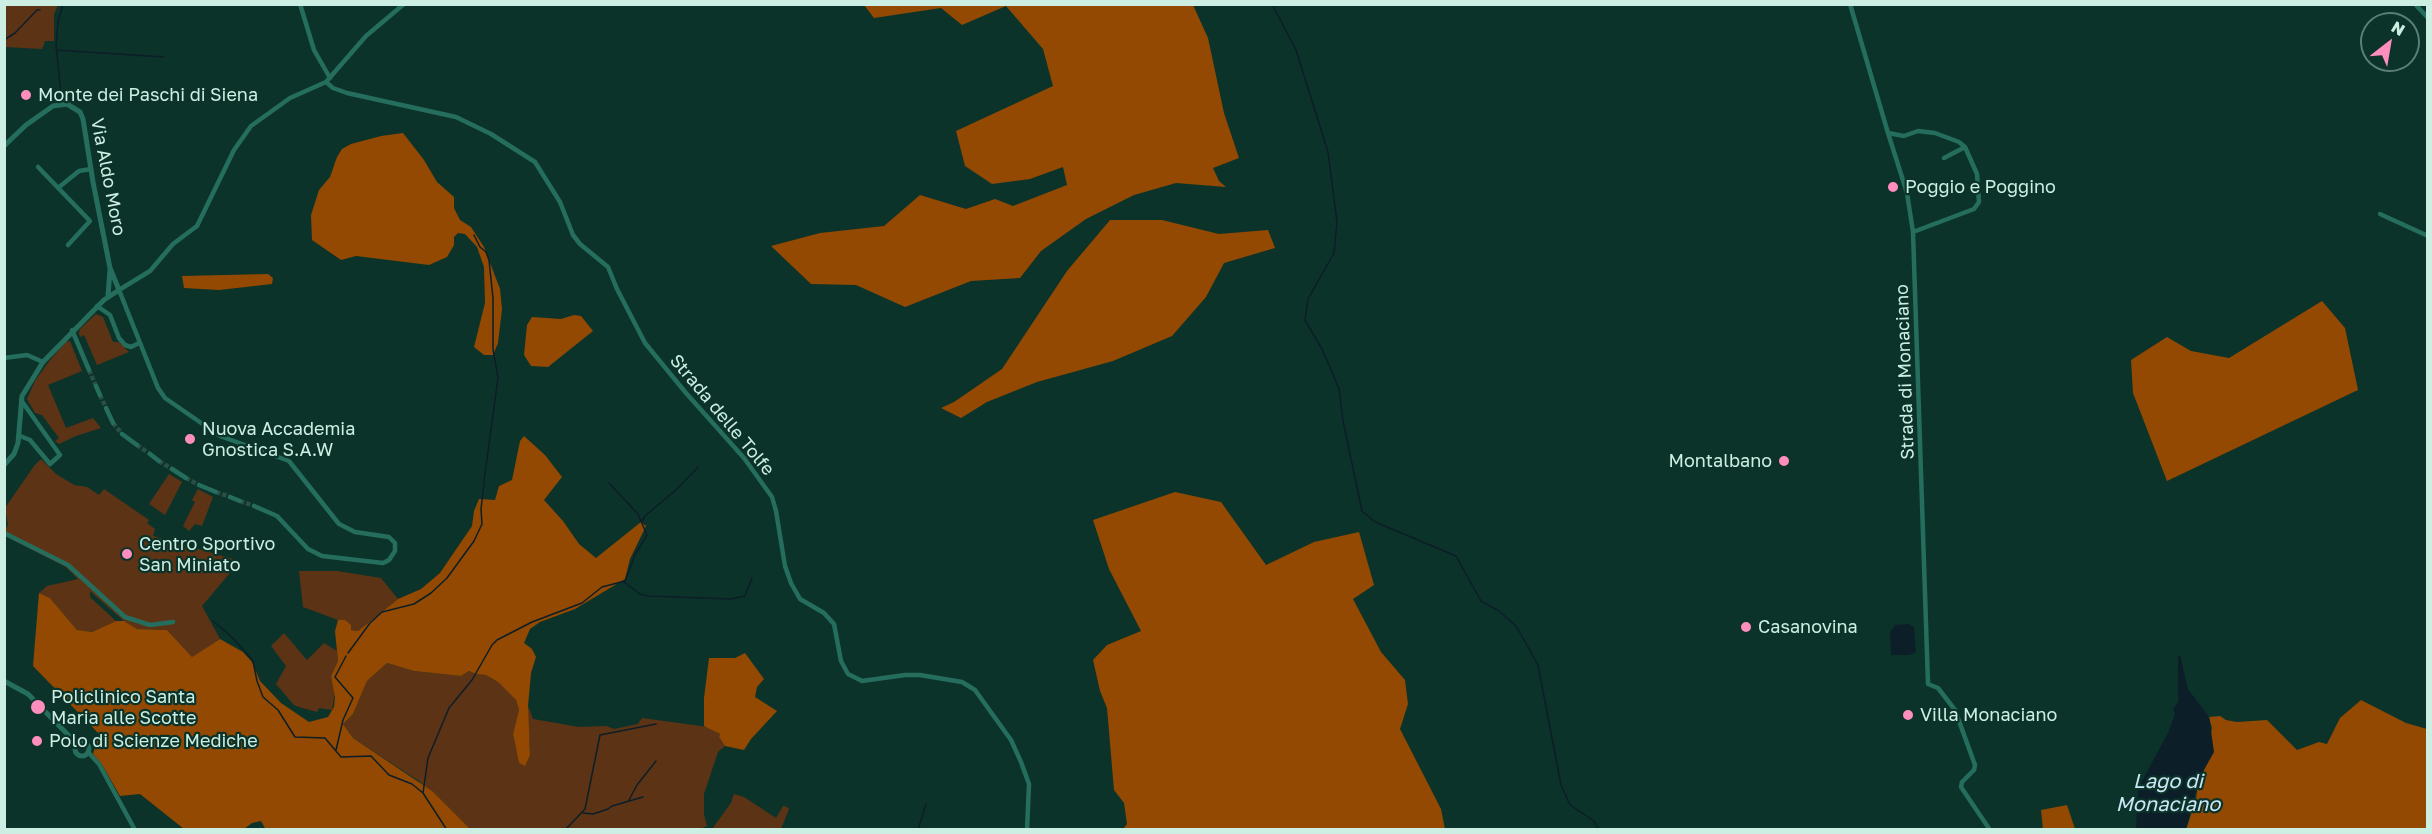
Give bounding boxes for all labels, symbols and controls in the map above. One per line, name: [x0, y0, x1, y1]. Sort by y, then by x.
north arrow: [2360, 12, 2420, 72]
text: N: [2388, 17, 2409, 40]
place label: Monte dei Paschi di Siena: [38, 84, 258, 106]
marker: Monte dei Paschi di Siena: [19, 88, 33, 102]
street label: Via Aldo Moro: [86, 116, 130, 238]
place label: Poggio e Poggino: [1905, 176, 2056, 198]
marker: Poggio e Poggino: [1886, 180, 1900, 194]
street label: Strada di Monaciano: [1891, 284, 1919, 460]
street label: Strada delle Tolfe: [665, 350, 779, 480]
place label: Nuova Accademia Gnostica S.A.W: [202, 418, 355, 460]
marker: Nuova Accademia Gnostica S.A.W: [183, 432, 197, 446]
place label: Montalbano: [1669, 450, 1772, 472]
marker: Montalbano: [1777, 454, 1791, 468]
place label: Centro Sportivo San Miniato: [139, 533, 275, 576]
marker: Centro Sportivo San Miniato: [120, 547, 134, 561]
place label: Casanovina: [1758, 616, 1858, 638]
marker: Casanovina: [1739, 620, 1753, 634]
place label: Policlinico Santa Maria alle Scotte: [51, 686, 196, 728]
marker: Policlinico Santa Maria alle Scotte: [29, 698, 47, 716]
place label: Villa Monaciano: [1920, 704, 2057, 726]
marker: Villa Monaciano: [1901, 708, 1915, 722]
place label: Polo di Scienze Mediche: [49, 730, 258, 752]
marker: Polo di Scienze Mediche: [30, 734, 44, 748]
water label: Lago di Monaciano: [2116, 770, 2220, 817]

